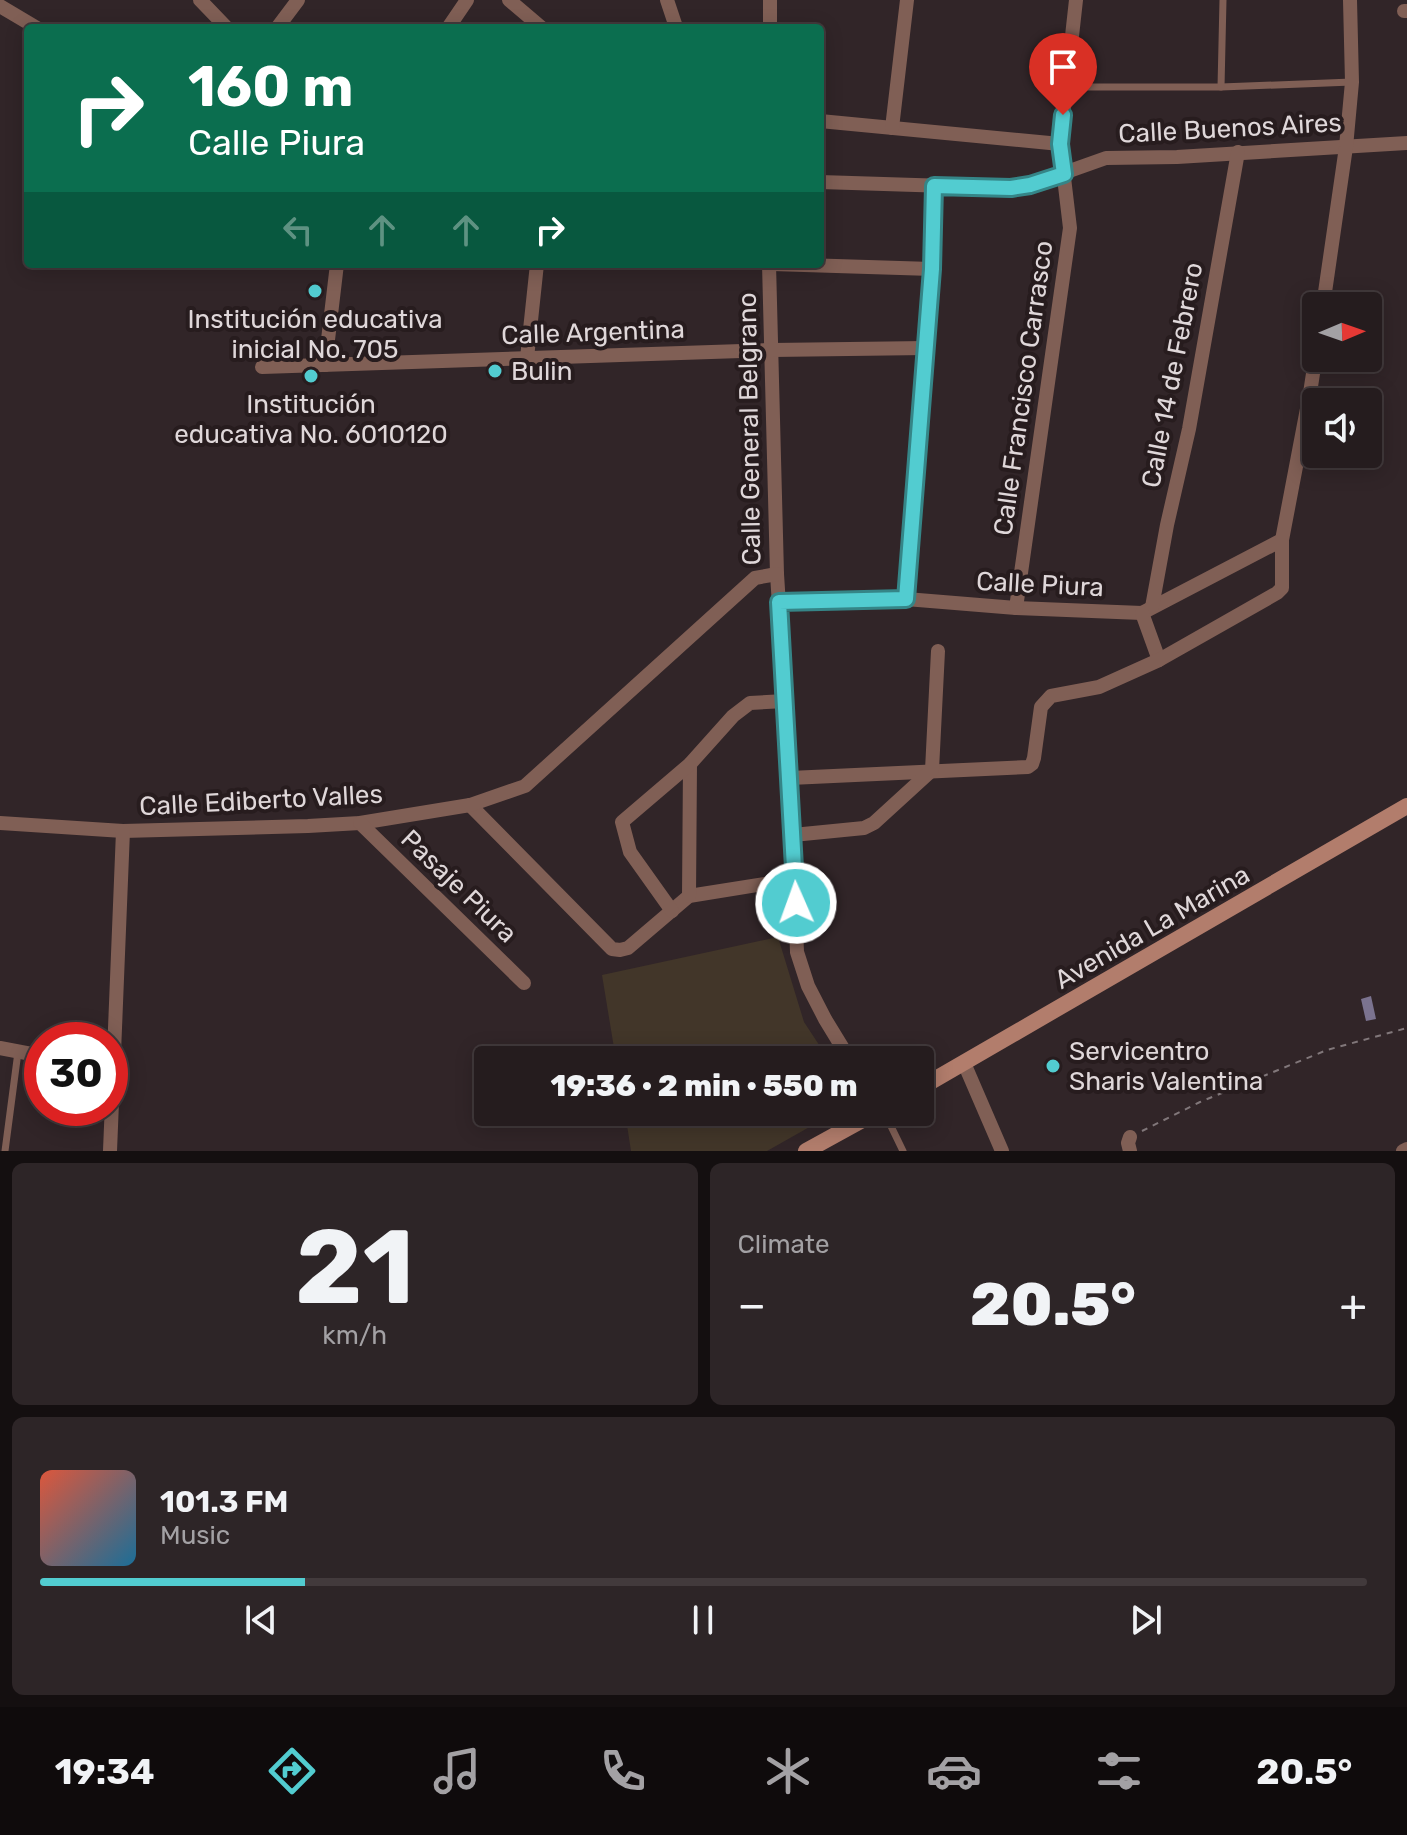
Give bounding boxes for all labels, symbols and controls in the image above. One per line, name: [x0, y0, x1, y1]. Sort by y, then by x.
pin: [1029, 33, 1097, 115]
icon: arrive: [1041, 45, 1085, 89]
text: 160 m: [188, 54, 354, 120]
icon: right: [56, 56, 160, 160]
street label: Calle Buenos Aires: [1118, 107, 1342, 150]
text: Calle Piura: [188, 121, 365, 164]
icon: left: [276, 208, 320, 252]
icon: ahead: [360, 208, 404, 252]
icon: ahead: [444, 208, 488, 252]
icon: right: [528, 208, 572, 252]
street label: Calle Francisco Carrasco: [987, 239, 1060, 538]
street label: Calle 14 de Febrero: [1135, 260, 1210, 490]
marker: Institución educativa inicial No. 705: [306, 282, 324, 300]
street label: Calle General Belgrano: [732, 292, 767, 566]
north arrow: [1302, 292, 1382, 372]
map controls: [1302, 292, 1382, 468]
place label: Institución educativa inicial No. 705: [187, 304, 443, 365]
street label: Calle Argentina: [501, 314, 685, 351]
place label: Bulin: [511, 356, 572, 387]
marker: Bulin: [486, 362, 504, 380]
marker: Institución educativa No. 6010120: [302, 367, 320, 385]
button: sound: [1302, 388, 1382, 468]
place label: Institución educativa No. 6010120: [174, 389, 448, 450]
street label: Calle Piura: [975, 566, 1105, 603]
street label: Calle Ediberto Valles: [139, 779, 383, 822]
street label: Pasaje Piura: [394, 824, 523, 949]
street label: Avenida La Marina: [1049, 859, 1255, 996]
position arrow: [754, 861, 838, 945]
speed limit sign: 30: [24, 1022, 128, 1126]
place label: Servicentro Sharis Valentina: [1069, 1036, 1263, 1097]
marker: Servicentro Sharis Valentina: [1044, 1057, 1062, 1075]
text: 19:36 · 2 min · 550 m: [550, 1068, 858, 1104]
text: 21: [295, 1206, 414, 1329]
text: Climate: [738, 1229, 830, 1260]
text: 20.5°: [970, 1269, 1136, 1340]
text: −: [738, 1279, 766, 1331]
text: +: [1340, 1279, 1367, 1331]
text: km/h: [322, 1320, 387, 1351]
text: 101.3 FM: [160, 1484, 288, 1520]
text: Music: [160, 1520, 230, 1551]
icon: previous: [239, 1598, 283, 1642]
icon: pause: [681, 1598, 725, 1642]
icon: next: [1124, 1598, 1168, 1642]
icon: directions: [264, 1743, 320, 1799]
icon: music: [429, 1743, 485, 1799]
icon: phone: [595, 1743, 651, 1799]
icon: climate: [760, 1743, 816, 1799]
icon: car: [926, 1743, 982, 1799]
icon: filters: [1091, 1743, 1147, 1799]
text: 19:34: [55, 1750, 155, 1793]
text: 20.5°: [1256, 1750, 1352, 1793]

